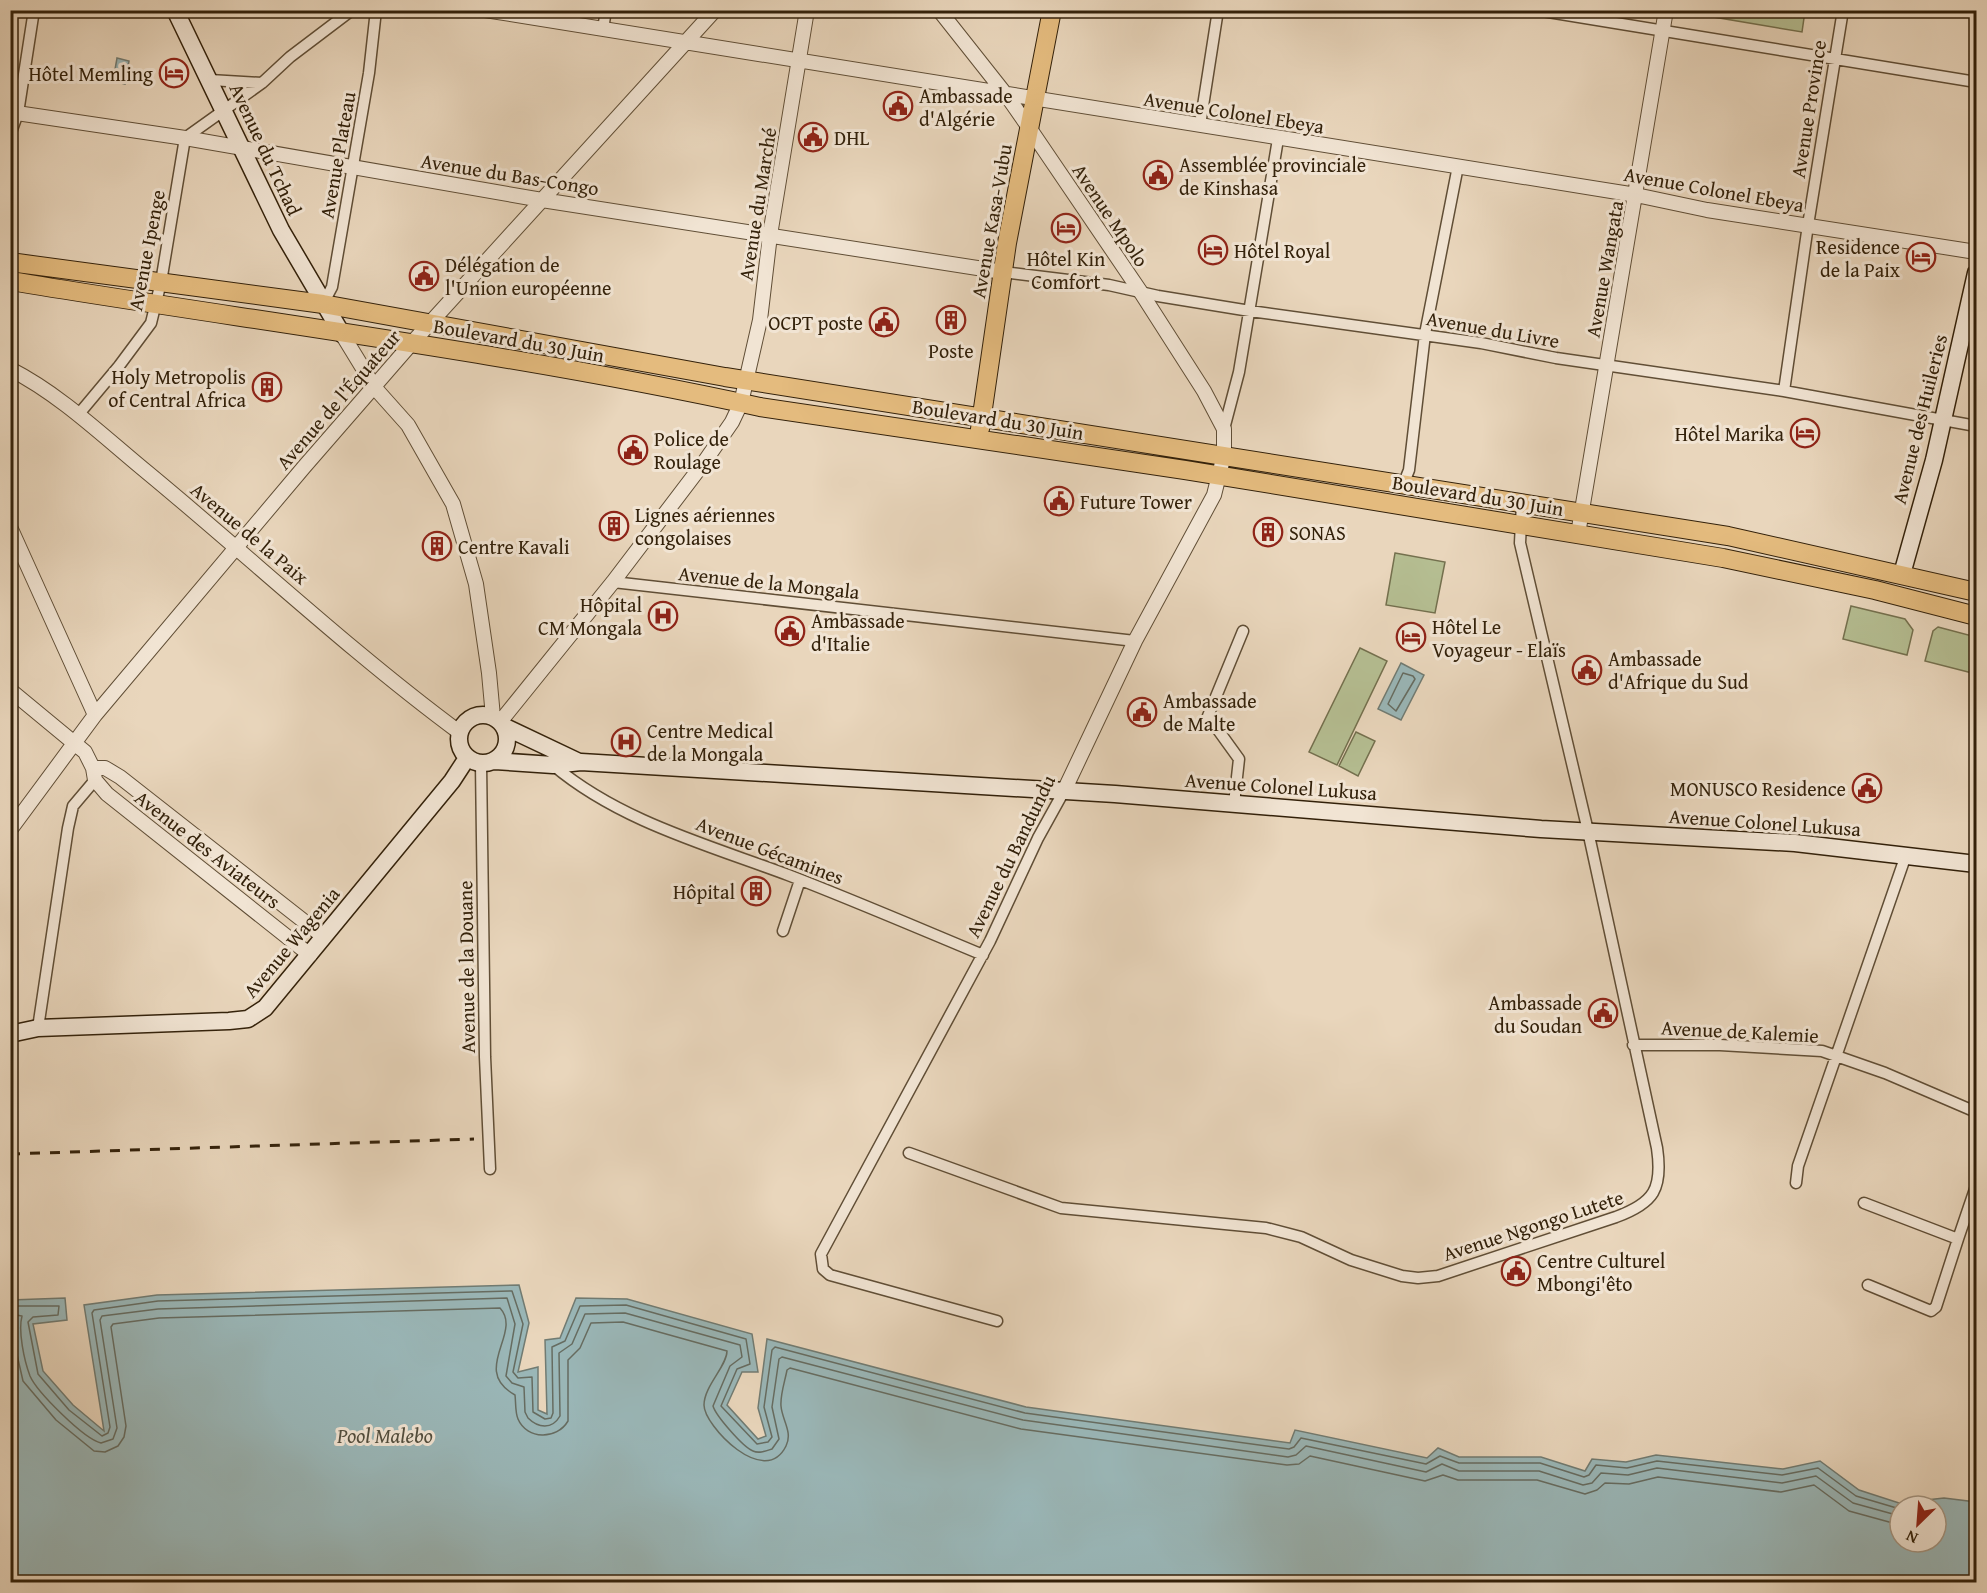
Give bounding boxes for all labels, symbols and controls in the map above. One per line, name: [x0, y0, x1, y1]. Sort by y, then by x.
street label: Avenue Province: [1783, 38, 1833, 180]
hotel icon: Hôtel Memling: [158, 57, 190, 89]
place label: Hôtel Memling: [29, 59, 153, 88]
street label: Avenue du Tchad: [223, 78, 309, 220]
place label: Ambassade d'Algérie: [919, 81, 1013, 133]
street label: Avenue Colonel Ebeya: [1142, 83, 1327, 141]
street label: Avenue Plateau: [312, 89, 362, 221]
public building icon: Ambassade d'Algérie: [882, 90, 914, 122]
public building icon: DHL: [797, 121, 829, 153]
place label: DHL: [834, 123, 869, 152]
street label: Avenue du Marché: [731, 125, 783, 283]
street label: Avenue Kasa-Vubu: [963, 141, 1019, 301]
street label: Avenue du Bas-Congo: [419, 146, 601, 202]
place label: Assemblée provinciale de Kinshasa: [1179, 150, 1366, 202]
street label: Avenue Mpolo: [1066, 158, 1156, 272]
public building icon: Assemblée provinciale de Kinshasa: [1142, 159, 1174, 191]
street label: Avenue Colonel Ebeya: [1622, 159, 1807, 219]
street label: Avenue Ipenge: [120, 187, 172, 313]
street label: Avenue Wangata: [1578, 198, 1630, 340]
hotel icon: Hôtel Kin Comfort: [1050, 212, 1082, 244]
place label: Residence de la Paix: [1816, 232, 1901, 284]
hotel icon: Hôtel Royal: [1197, 234, 1229, 266]
place label: Hôtel Royal: [1234, 236, 1331, 265]
hotel icon: Residence de la Paix: [1905, 241, 1937, 273]
place label: Hôtel Kin Comfort: [1027, 244, 1105, 296]
place label: Délégation de l'Union européenne: [445, 250, 611, 302]
public building icon: Délégation de l'Union européenne: [408, 260, 440, 292]
street label: Avenue du Livre: [1424, 303, 1562, 355]
building icon: Poste: [935, 304, 967, 336]
public building icon: OCPT poste: [868, 306, 900, 338]
place label: OCPT poste: [768, 308, 863, 337]
street label: Boulevard du 30 Juin: [431, 311, 607, 369]
street label: Avenue de l'Équateur: [269, 323, 407, 475]
street label: Avenue des Huileries: [1884, 331, 1954, 507]
place label: Poste: [928, 336, 974, 365]
place label: Holy Metropolis of Central Africa: [108, 362, 247, 414]
building icon: Holy Metropolis of Central Africa: [251, 371, 283, 403]
street label: Boulevard du 30 Juin: [910, 391, 1086, 447]
hotel icon: Hôtel Marika: [1789, 417, 1821, 449]
place label: Hôtel Marika: [1675, 419, 1785, 448]
place label: Police de Roulage: [654, 424, 729, 476]
public building icon: Police de Roulage: [617, 434, 649, 466]
street label: Boulevard du 30 Juin: [1390, 467, 1566, 523]
street label: Avenue de la Paix: [185, 475, 316, 591]
public building icon: Future Tower: [1043, 485, 1075, 517]
place label: Future Tower: [1080, 487, 1192, 516]
place label: Lignes aériennes congolaises: [635, 500, 775, 552]
building icon: Lignes aériennes congolaises: [598, 510, 630, 542]
building icon: SONAS: [1252, 516, 1284, 548]
place label: SONAS: [1289, 518, 1346, 547]
building icon: Centre Kavali: [421, 530, 453, 562]
place label: Centre Kavali: [458, 532, 570, 561]
street label: Avenue de la Mongala: [677, 558, 862, 606]
place label: Hôpital CM Mongala: [538, 590, 643, 642]
hospital icon: Hôpital CM Mongala: [647, 600, 679, 632]
place label: Ambassade d'Italie: [811, 606, 905, 658]
place label: Hôtel Le Voyageur - Elaïs: [1432, 612, 1566, 664]
public building icon: Ambassade d'Italie: [774, 615, 806, 647]
hotel icon: Hôtel Le Voyageur - Elaïs: [1395, 621, 1427, 653]
place label: Ambassade d'Afrique du Sud: [1608, 644, 1749, 696]
public building icon: Ambassade d'Afrique du Sud: [1571, 654, 1603, 686]
place label: Ambassade de Malte: [1163, 686, 1257, 738]
public building icon: Ambassade de Malte: [1126, 696, 1158, 728]
place label: Centre Medical de la Mongala: [647, 716, 774, 768]
hospital icon: Centre Medical de la Mongala: [610, 726, 642, 758]
street label: Avenue Colonel Lukusa: [1184, 765, 1378, 807]
street label: Avenue du Bandundu: [958, 769, 1062, 942]
public building icon: MONUSCO Residence: [1851, 772, 1883, 804]
place label: MONUSCO Residence: [1670, 774, 1846, 803]
street label: Avenue des Aviateurs: [129, 783, 287, 915]
street label: Avenue Colonel Lukusa: [1668, 801, 1862, 843]
street label: Avenue Gécamines: [692, 809, 848, 891]
building icon: Hôpital: [740, 875, 772, 907]
place label: Hôpital: [673, 877, 735, 906]
street label: Avenue Wagenia: [236, 880, 347, 1004]
street label: Avenue de la Douane: [450, 880, 482, 1054]
place label: Ambassade du Soudan: [1488, 988, 1582, 1040]
public building icon: Ambassade du Soudan: [1587, 997, 1619, 1029]
street label: Avenue de Kalemie: [1660, 1012, 1820, 1050]
street label: Avenue Ngongo Lutete: [1439, 1182, 1627, 1268]
place label: Centre Culturel Mbongi'êto: [1537, 1246, 1666, 1298]
public building icon: Centre Culturel Mbongi'êto: [1500, 1255, 1532, 1287]
water label: Pool Malebo: [336, 1420, 433, 1451]
north arrow: [1888, 1494, 1948, 1554]
text: N: [1901, 1524, 1922, 1551]

